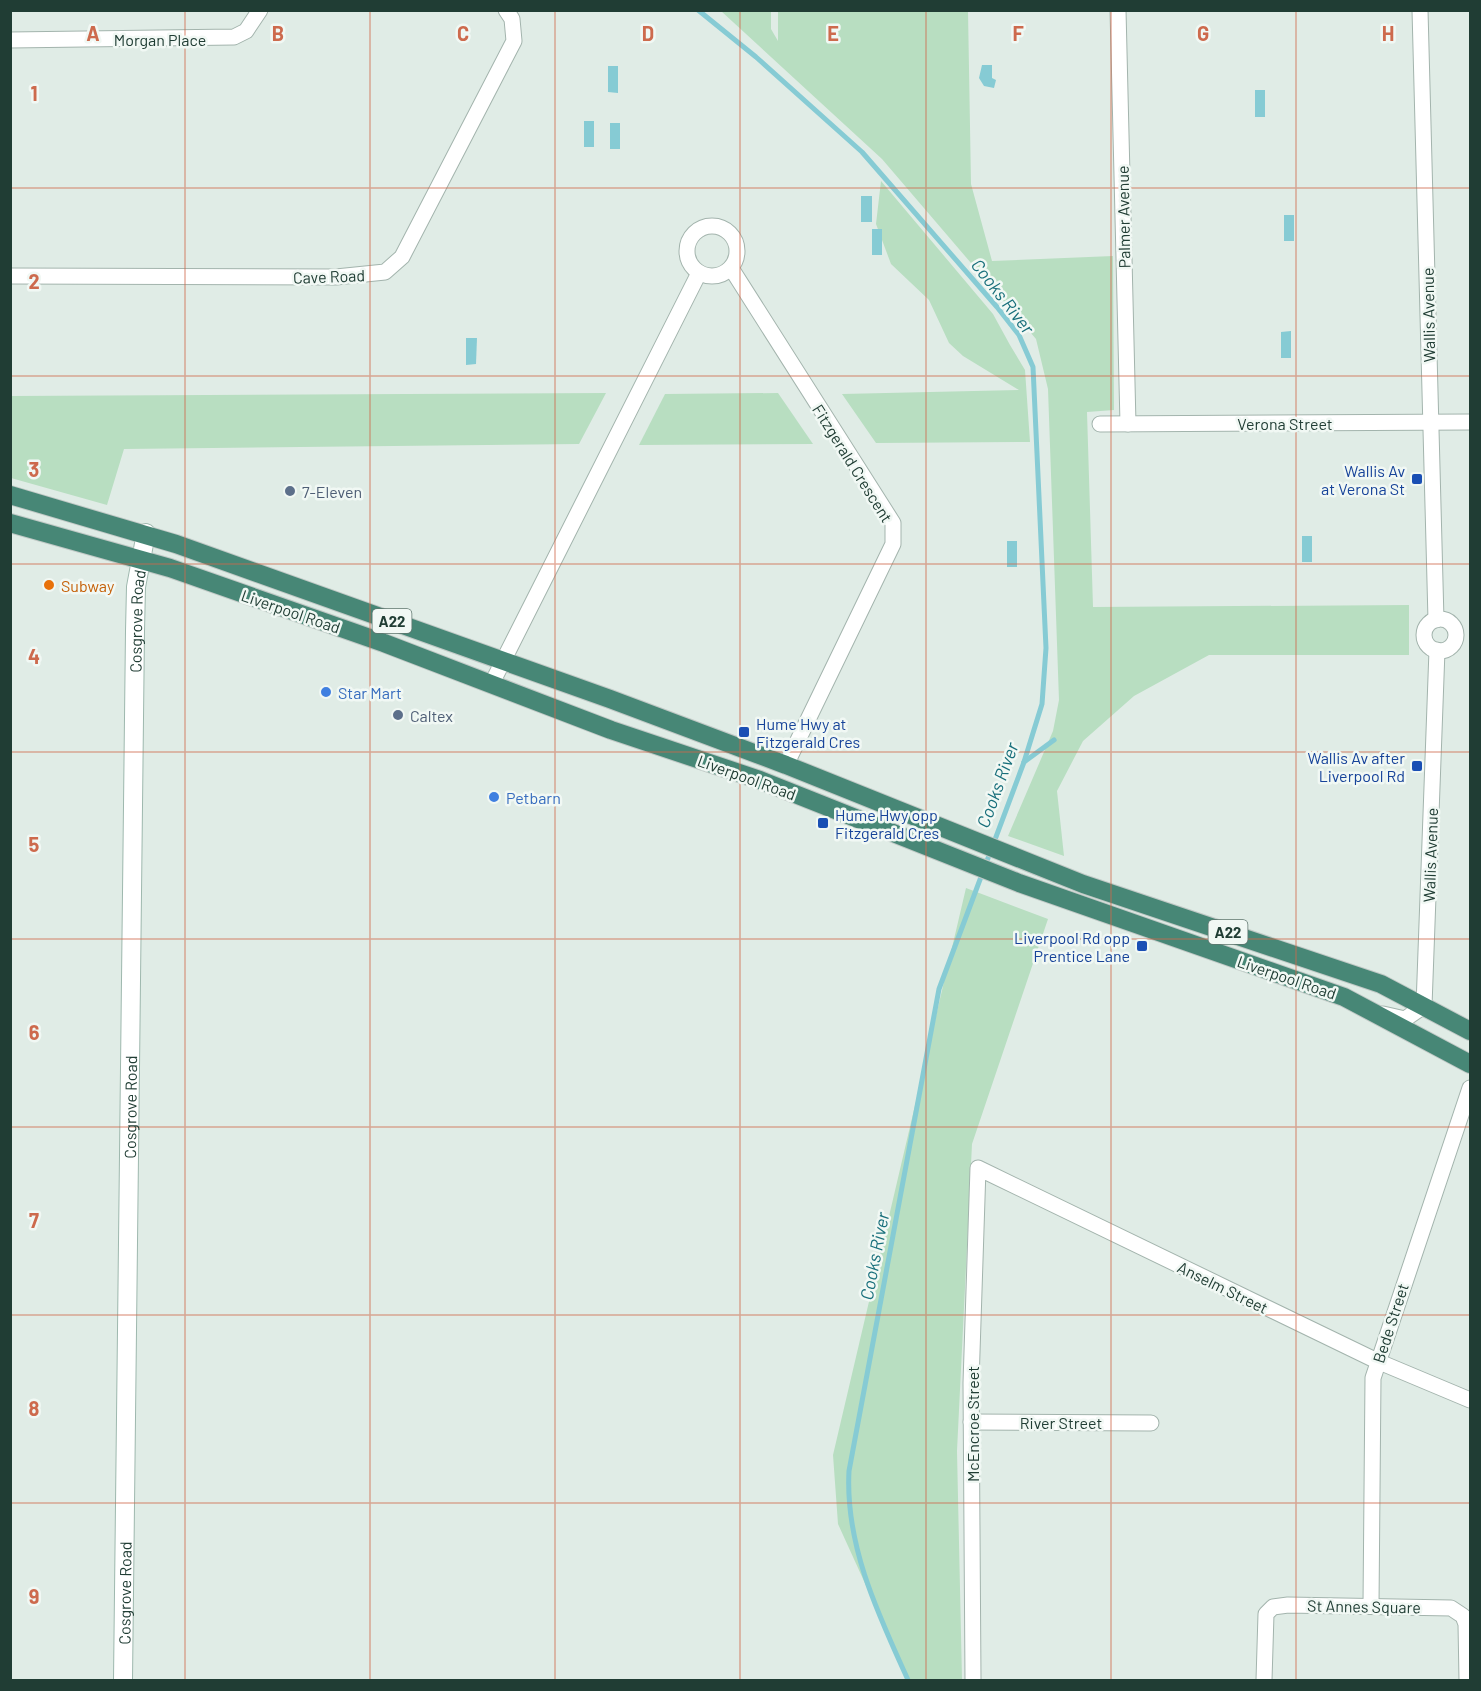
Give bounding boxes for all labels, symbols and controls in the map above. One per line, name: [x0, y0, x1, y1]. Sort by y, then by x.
text: A: [86, 21, 100, 45]
text: B: [272, 21, 284, 45]
text: C: [457, 21, 469, 45]
text: D: [642, 21, 654, 45]
text: E: [827, 21, 839, 45]
text: F: [1012, 21, 1024, 45]
text: G: [1197, 21, 1209, 45]
text: H: [1382, 21, 1394, 45]
street label: Morgan Place: [114, 30, 206, 49]
text: 1: [30, 81, 38, 105]
street label: Palmer Avenue: [1113, 165, 1133, 269]
water label: Cooks River: [967, 254, 1039, 338]
street label: Cave Road: [293, 265, 365, 287]
street label: Wallis Avenue: [1418, 268, 1438, 362]
text: 2: [28, 269, 40, 293]
street label: Fitzgerald Crescent: [809, 400, 897, 526]
street label: Verona Street: [1237, 414, 1333, 433]
text: 3: [29, 457, 39, 481]
place label: Wallis Av at Verona St: [1321, 461, 1405, 498]
marker: Wallis Av at Verona St: [1410, 472, 1424, 486]
place label: 7-Eleven: [302, 482, 362, 501]
marker: 7-Eleven: [283, 484, 297, 498]
street label: Cosgrove Road: [125, 568, 149, 673]
place label: Subway: [61, 576, 115, 595]
marker: Subway: [42, 578, 56, 592]
street label: Liverpool Road: [239, 585, 343, 637]
road number: A22: [372, 609, 412, 633]
text: 4: [28, 644, 40, 668]
place label: Star Mart: [338, 683, 402, 702]
marker: Star Mart: [319, 685, 333, 699]
place label: Caltex: [410, 706, 453, 725]
marker: Caltex: [391, 708, 405, 722]
place label: Hume Hwy at Fitzgerald Cres: [756, 714, 860, 751]
marker: Hume Hwy at Fitzgerald Cres: [737, 725, 751, 739]
water label: Cooks River: [971, 739, 1023, 831]
place label: Wallis Av after Liverpool Rd: [1307, 748, 1405, 785]
street label: Liverpool Road: [695, 750, 799, 804]
marker: Wallis Av after Liverpool Rd: [1410, 759, 1424, 773]
place label: Petbarn: [506, 788, 561, 807]
marker: Petbarn: [487, 790, 501, 804]
place label: Hume Hwy opp Fitzgerald Cres: [835, 805, 939, 842]
street label: Wallis Avenue: [1419, 807, 1441, 903]
marker: Hume Hwy opp Fitzgerald Cres: [816, 816, 830, 830]
text: 5: [29, 832, 40, 856]
road number: A22: [1208, 920, 1248, 944]
place label: Liverpool Rd opp Prentice Lane: [1014, 928, 1130, 965]
marker: Liverpool Rd opp Prentice Lane: [1135, 939, 1149, 953]
street label: Liverpool Road: [1235, 951, 1339, 1003]
text: 6: [29, 1020, 40, 1044]
street label: Cosgrove Road: [119, 1055, 140, 1159]
text: 7: [29, 1208, 39, 1232]
water label: Cooks River: [855, 1210, 893, 1302]
street label: Anselm Street: [1175, 1257, 1271, 1317]
street label: Bede Street: [1368, 1281, 1412, 1365]
street label: McEncroe Street: [963, 1366, 982, 1482]
text: 8: [29, 1396, 40, 1420]
street label: River Street: [1020, 1413, 1102, 1432]
street label: Cosgrove Road: [114, 1541, 134, 1645]
text: 9: [29, 1584, 39, 1608]
street label: St Annes Square: [1307, 1596, 1421, 1616]

